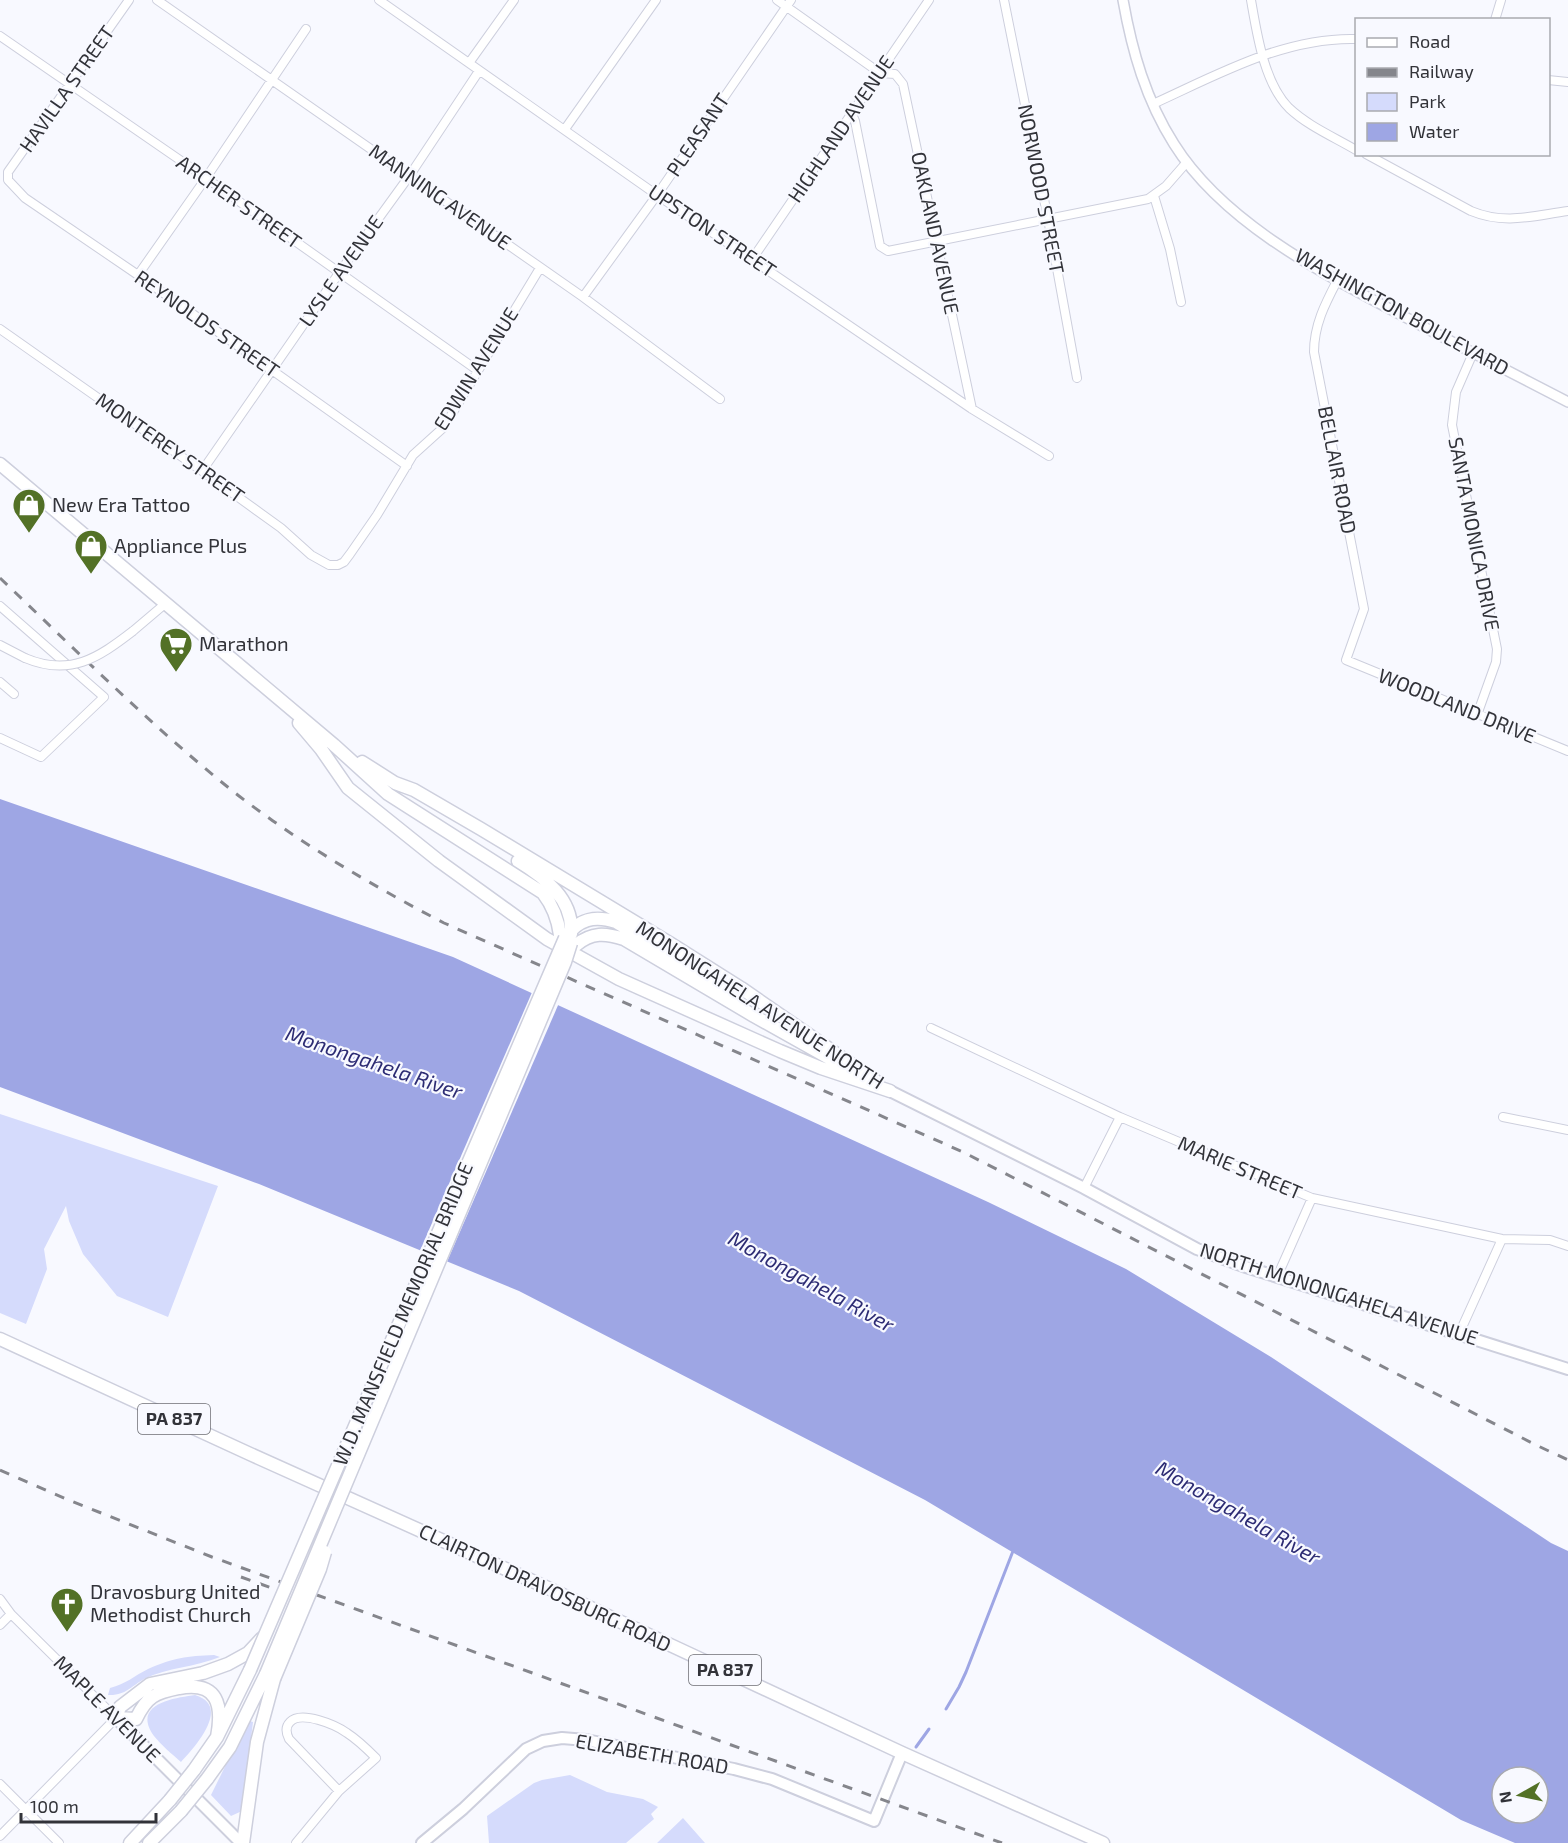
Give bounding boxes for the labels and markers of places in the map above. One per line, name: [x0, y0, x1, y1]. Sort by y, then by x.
shop icon: New Era Tattoo: [11, 487, 47, 534]
place label: New Era Tattoo: [52, 492, 190, 516]
shop icon: Appliance Plus: [73, 528, 109, 575]
place label: Appliance Plus: [114, 533, 247, 557]
supermarket icon: Marathon: [158, 626, 194, 673]
place label: Marathon: [199, 631, 289, 655]
place label: Dravosburg United Methodist Church: [90, 1579, 260, 1626]
church icon: Dravosburg United Methodist Church: [49, 1586, 85, 1633]

